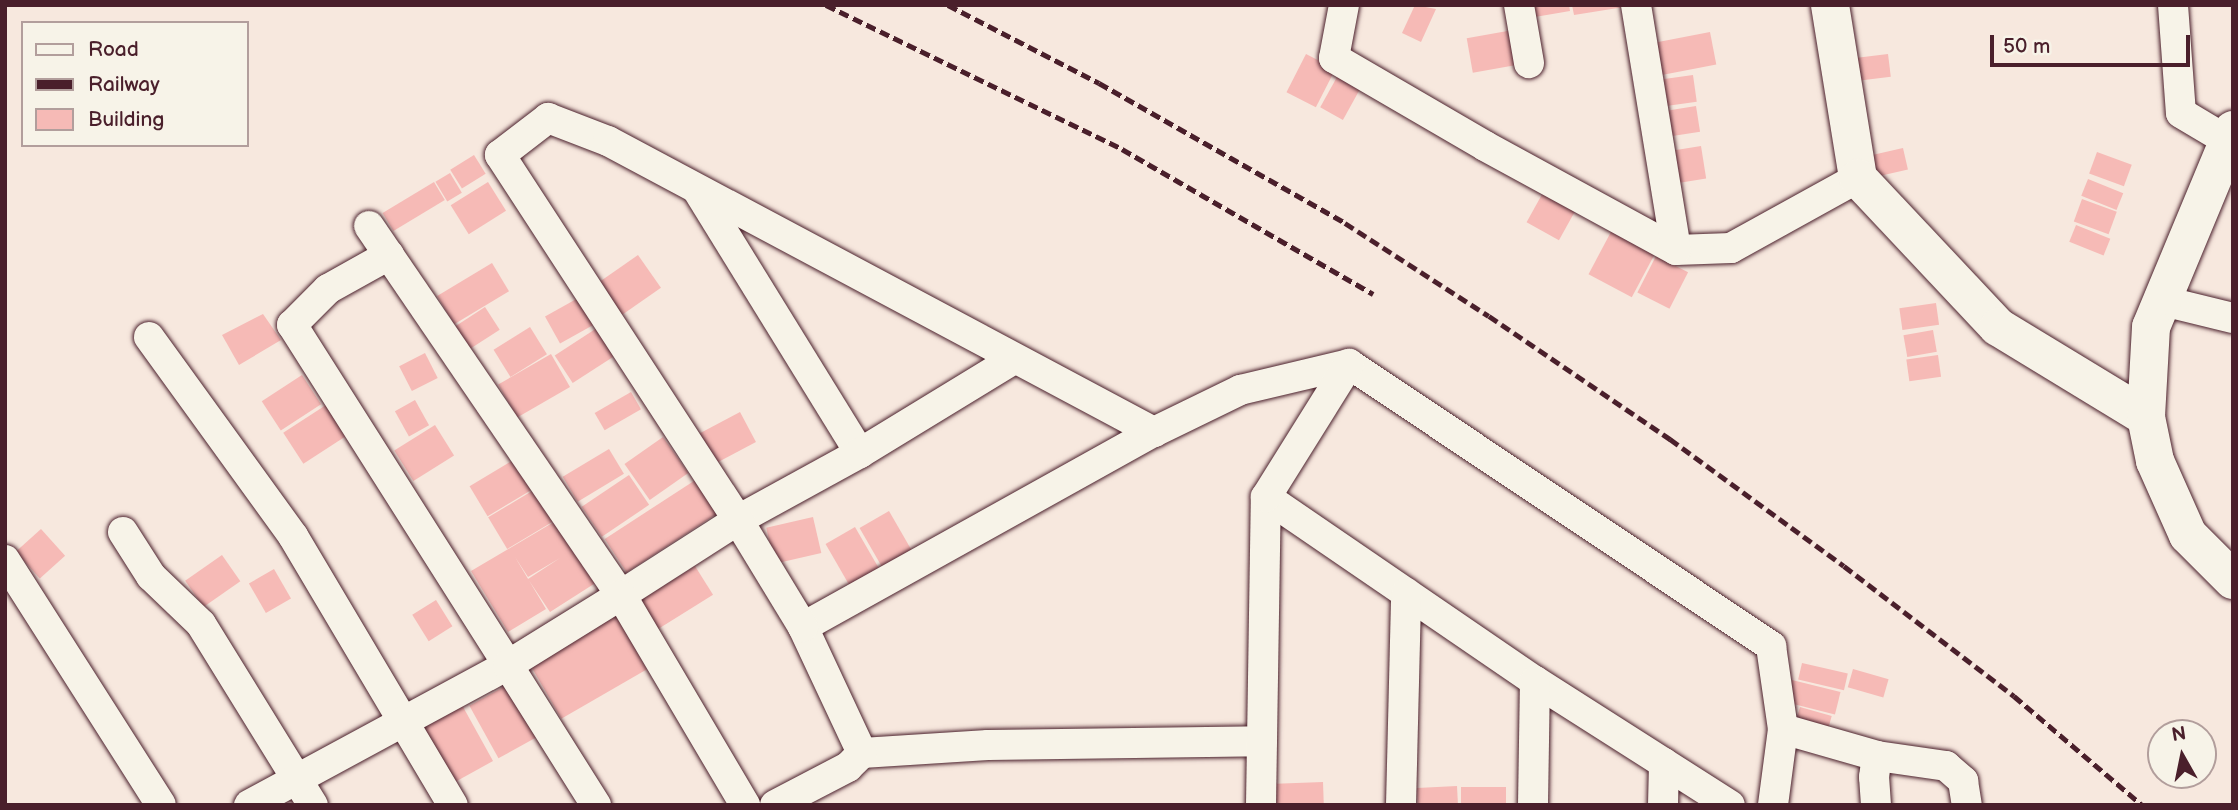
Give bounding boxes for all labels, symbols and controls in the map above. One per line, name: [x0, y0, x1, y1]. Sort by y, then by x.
legend: [21, 21, 248, 147]
scale bar: [1993, 21, 2192, 65]
text: 50 m: [2003, 34, 2050, 59]
text: Road: [88, 37, 139, 62]
text: Railway: [88, 72, 160, 97]
text: Building: [88, 107, 164, 132]
north arrow: [2147, 719, 2217, 789]
text: N: [2170, 722, 2188, 747]

